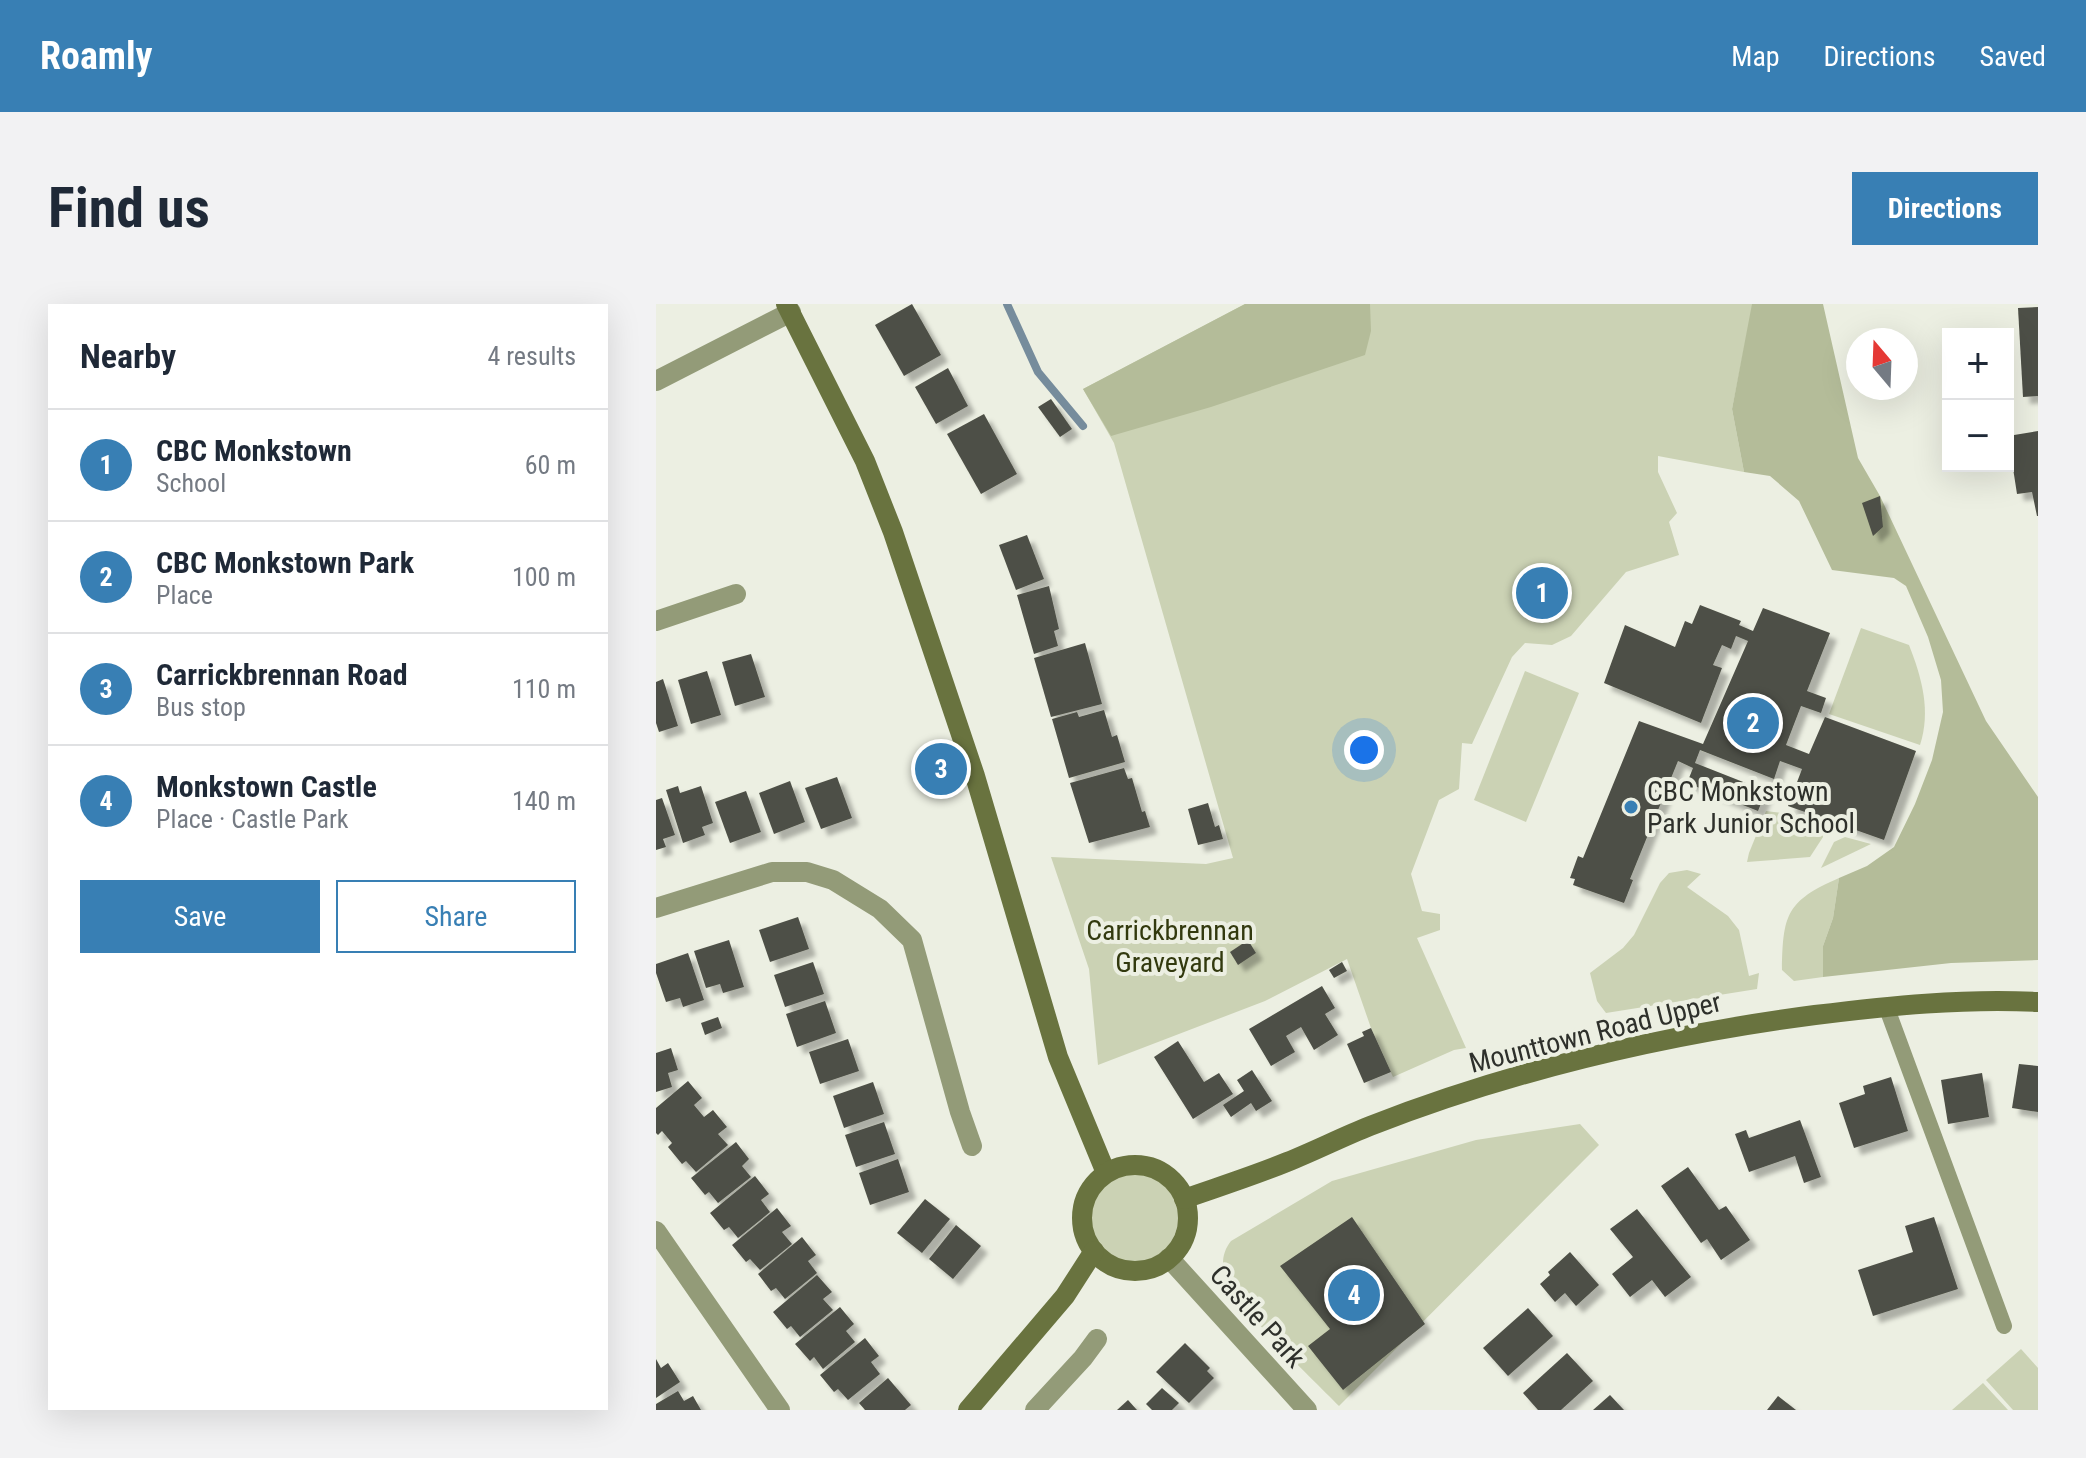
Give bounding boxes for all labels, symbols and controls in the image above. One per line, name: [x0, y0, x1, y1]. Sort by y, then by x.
text: Roamly: [40, 34, 153, 78]
text: Map: [1731, 40, 1780, 73]
text: Directions: [1824, 40, 1935, 73]
text: Saved: [1979, 40, 2046, 73]
button: Directions: [1852, 172, 2038, 245]
text: Find us: [48, 175, 210, 241]
north arrow: [1846, 328, 1918, 400]
map controls: [1942, 328, 2014, 472]
button: +: [1942, 328, 2014, 400]
text: Nearby: [80, 336, 176, 376]
text: 4 results: [487, 341, 576, 371]
button: −: [1942, 400, 2014, 472]
text: CBC Monkstown: [156, 433, 352, 468]
text: 1: [99, 450, 113, 480]
text: 60 m: [525, 450, 576, 480]
text: School: [156, 468, 226, 498]
text: CBC Monkstown Park: [156, 545, 414, 580]
text: 2: [99, 562, 113, 592]
text: 100 m: [512, 562, 576, 592]
pin: 1: [1516, 563, 1568, 623]
text: Place: [156, 580, 213, 610]
text: Carrickbrennan Road: [156, 657, 408, 692]
text: 3: [99, 674, 113, 704]
text: 110 m: [512, 674, 576, 704]
text: Bus stop: [156, 692, 246, 722]
pin: 2: [1727, 693, 1779, 753]
your location: [1344, 730, 1384, 770]
pin: 3: [915, 739, 967, 799]
text: Monkstown Castle: [156, 769, 377, 804]
place label: CBC Monkstown Park Junior School: [1647, 775, 1855, 840]
text: 4: [99, 786, 113, 816]
text: 140 m: [512, 786, 576, 816]
marker: CBC Monkstown Park Junior School: [1622, 798, 1640, 816]
text: Place · Castle Park: [156, 804, 349, 834]
button: Save: [80, 880, 320, 953]
button: Share: [336, 880, 576, 953]
park label: Carrickbrennan Graveyard: [1086, 914, 1254, 979]
street label: Mounttown Road Upper: [1466, 985, 1725, 1080]
street label: Castle Park: [1203, 1258, 1312, 1375]
pin: 4: [1328, 1265, 1380, 1325]

